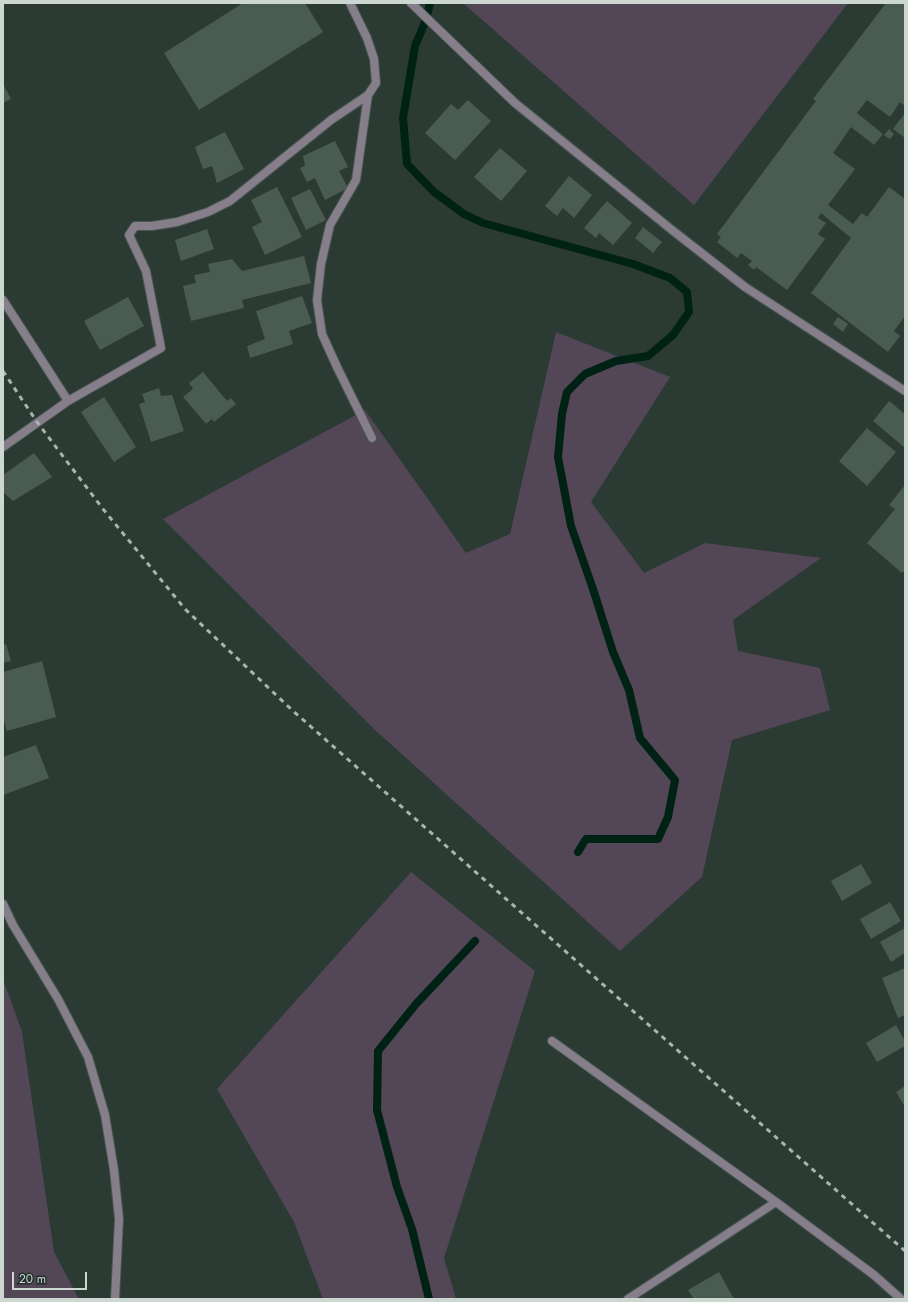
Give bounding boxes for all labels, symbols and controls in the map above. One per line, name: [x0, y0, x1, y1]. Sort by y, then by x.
scale bar: [14, 1264, 89, 1290]
text: 20 m: [19, 1270, 46, 1288]

